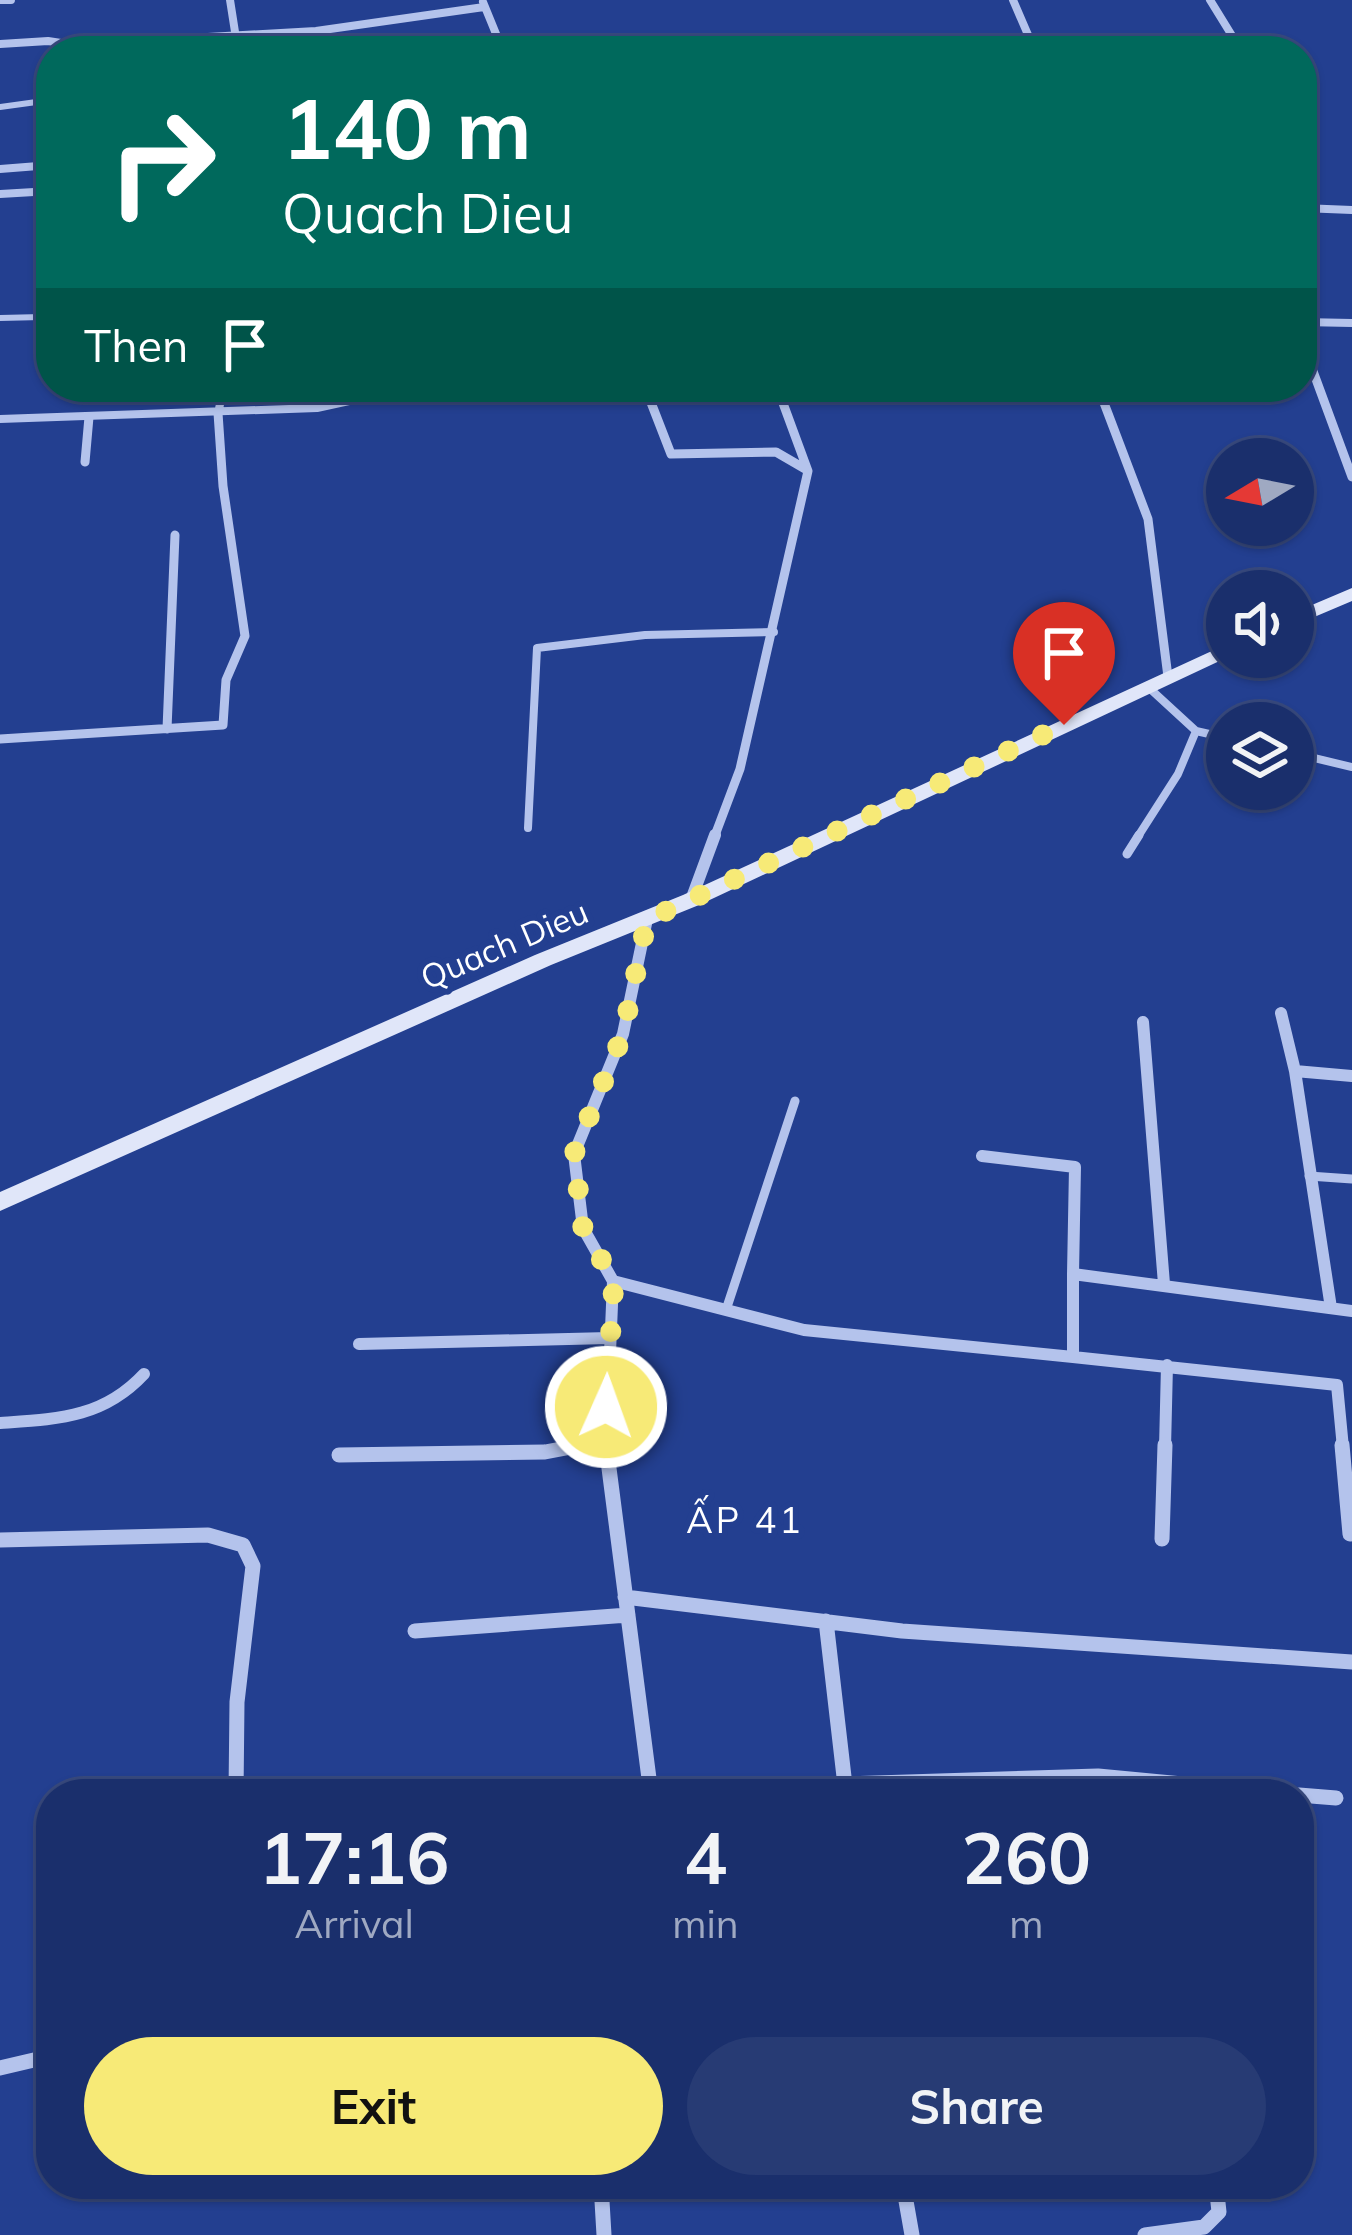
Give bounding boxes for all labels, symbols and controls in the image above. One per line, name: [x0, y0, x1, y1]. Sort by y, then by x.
text: 140 m: [282, 75, 532, 180]
icon: right: [84, 84, 240, 240]
text: Quach Dieu: [282, 179, 573, 247]
icon: arrive: [212, 312, 278, 378]
text: Then: [84, 317, 188, 373]
north arrow: [1206, 438, 1314, 546]
map controls: [1206, 438, 1314, 810]
button: sound: [1206, 570, 1314, 678]
pin: [1013, 602, 1115, 725]
icon: arrive: [1031, 620, 1097, 686]
button: layers: [1206, 702, 1314, 810]
street label: Quach Dieu: [414, 890, 594, 998]
position arrow: [543, 1344, 669, 1470]
district label: ẤP 41: [686, 1495, 804, 1542]
text: 17:16: [259, 1812, 449, 1902]
text: 4: [684, 1812, 727, 1902]
text: 260: [962, 1812, 1091, 1902]
text: Arrival: [295, 1899, 414, 1948]
text: min: [672, 1899, 739, 1948]
text: m: [1009, 1899, 1043, 1948]
button: Exit: [84, 2037, 663, 2175]
button: Share: [687, 2037, 1266, 2175]

